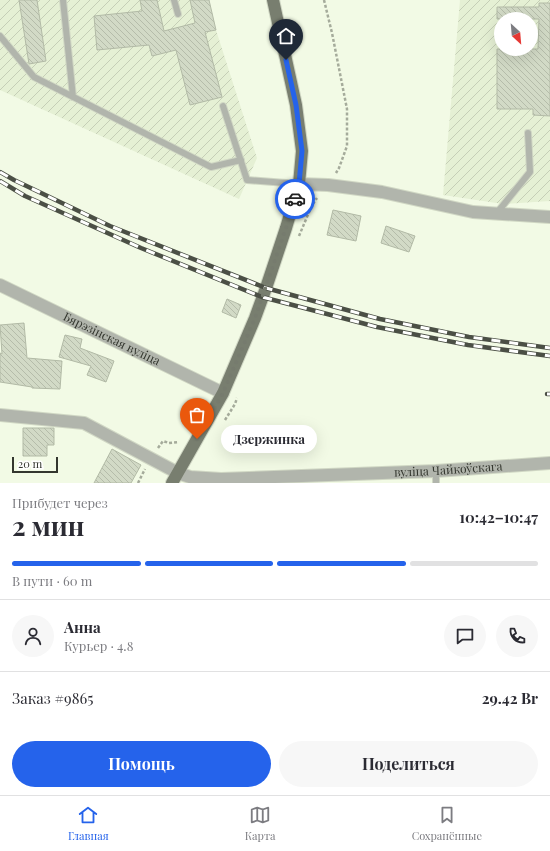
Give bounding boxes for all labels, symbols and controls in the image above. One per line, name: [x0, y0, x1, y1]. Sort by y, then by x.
north arrow: [494, 12, 538, 56]
map controls: [494, 12, 538, 56]
pin: [269, 19, 303, 60]
icon: home: [275, 25, 297, 47]
courier: [275, 179, 315, 219]
icon: car: [284, 188, 306, 210]
street label: Бярэзінская вуліца: [61, 308, 163, 368]
pin: [180, 398, 214, 439]
icon: bag: [186, 404, 208, 426]
callout: Дзержинка: [221, 425, 317, 453]
text: Дзержинка: [233, 430, 305, 447]
scale bar: [12, 455, 58, 474]
text: 20 m: [18, 456, 42, 471]
street label: вуліца Чайкоўскага: [394, 457, 503, 480]
text: Прибудет через: [12, 494, 108, 511]
text: 10:42–10:47: [459, 507, 538, 527]
text: 2 мин: [12, 508, 84, 543]
text: В пути · 60 m: [12, 572, 92, 589]
button: person: [12, 615, 54, 657]
button: chat: [444, 615, 486, 657]
button: phone: [496, 615, 538, 657]
text: Анна: [64, 617, 101, 637]
text: Курьер · 4.8: [64, 637, 133, 654]
text: Заказ #9865: [12, 688, 93, 708]
text: 29.42 Br: [482, 688, 538, 708]
button: Помощь: [12, 741, 271, 787]
button: Поделиться: [279, 741, 538, 787]
tab: Главная: [68, 804, 109, 843]
tab: Карта: [245, 804, 276, 843]
tab: Сохранённые: [412, 804, 482, 843]

